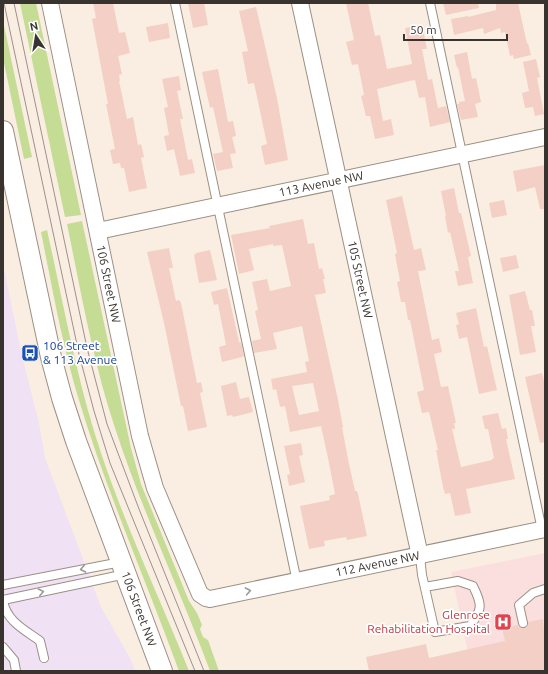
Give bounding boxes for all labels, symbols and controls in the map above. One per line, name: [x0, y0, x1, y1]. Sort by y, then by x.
north arrow: [16, 16, 56, 56]
scale bar: [404, 16, 507, 42]
text: N: [29, 19, 39, 33]
text: 50 m: [410, 23, 437, 36]
street label: 113 Avenue NW: [278, 168, 364, 199]
street label: 105 Street NW: [346, 239, 375, 319]
street label: 106 Street NW: [94, 244, 123, 324]
place label: 106 Street & 113 Avenue: [43, 339, 117, 366]
bus stop icon: 106 Street & 113 Avenue: [20, 343, 40, 363]
street label: 112 Avenue NW: [334, 548, 421, 579]
one-way arrow: [80, 565, 86, 573]
street label: 106 Street NW: [119, 569, 159, 648]
one-way arrow: [245, 587, 251, 596]
one-way arrow: [38, 588, 44, 596]
place label: Glenrose Rehabilitation Hospital: [367, 608, 490, 635]
hospital icon: Glenrose Rehabilitation Hospital: [493, 612, 513, 632]

